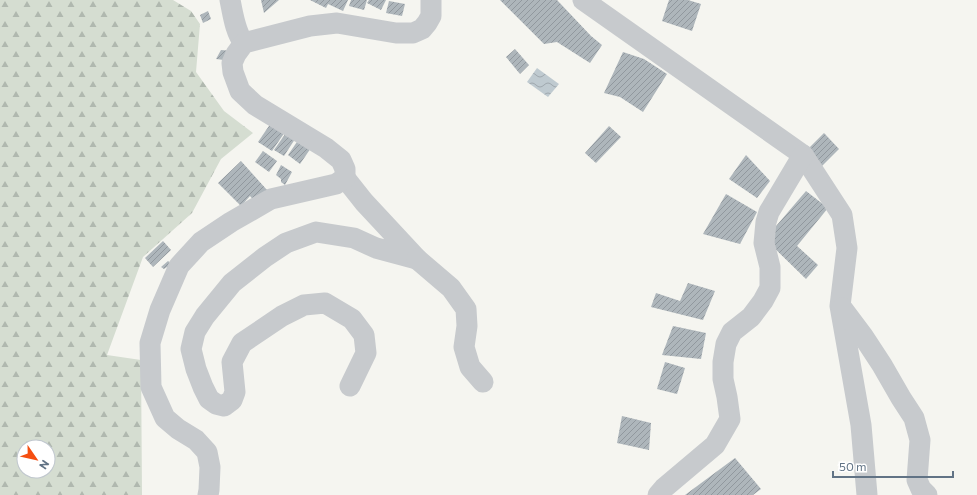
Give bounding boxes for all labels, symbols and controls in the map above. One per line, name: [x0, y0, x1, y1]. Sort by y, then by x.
north arrow: [16, 439, 56, 479]
scale bar: [833, 453, 953, 479]
text: N: [37, 458, 52, 472]
text: 50 m: [839, 459, 867, 473]

